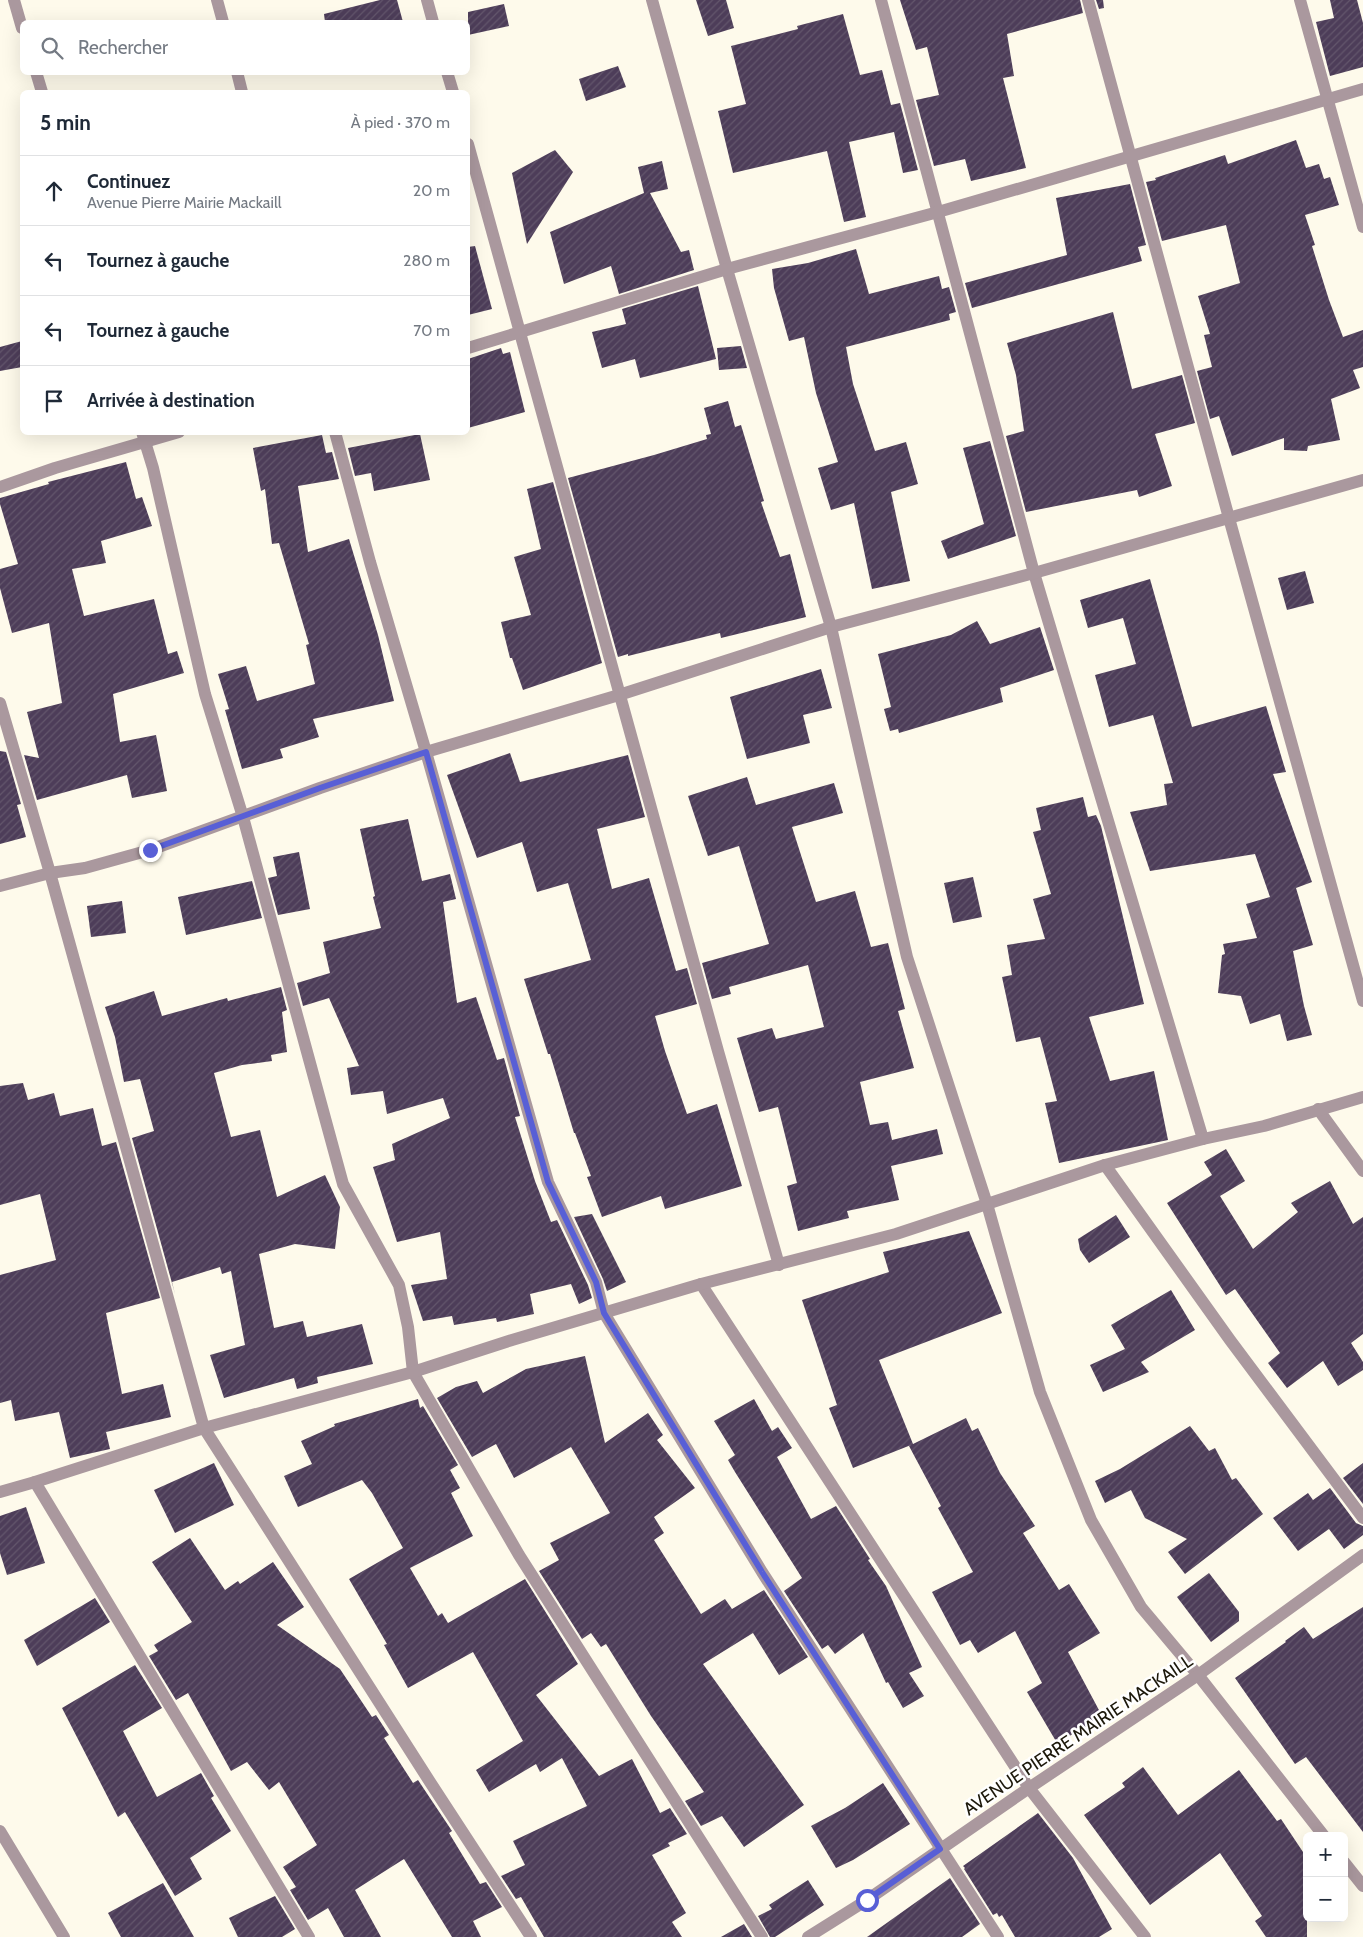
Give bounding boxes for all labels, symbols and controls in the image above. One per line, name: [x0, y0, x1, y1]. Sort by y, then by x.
search box: [20, 20, 470, 75]
icon: search: [38, 34, 66, 62]
text: Rechercher: [78, 36, 168, 59]
text: 5 min: [40, 110, 91, 135]
text: À pied · 370 m: [351, 113, 450, 132]
text: Continuez: [87, 170, 170, 193]
icon: ahead: [40, 177, 68, 205]
text: 20 m: [413, 181, 450, 200]
text: Avenue Pierre Mairie Mackaill: [87, 193, 281, 212]
icon: left: [40, 247, 68, 275]
text: Tournez à gauche: [87, 249, 229, 272]
text: 280 m: [403, 251, 450, 270]
icon: left: [40, 317, 68, 345]
text: Tournez à gauche: [87, 319, 229, 342]
text: 70 m: [413, 321, 450, 340]
icon: arrive: [40, 387, 68, 415]
text: Arrivée à destination: [87, 389, 255, 412]
route end: [139, 839, 162, 862]
street label: AVENUE PIERRE MAIRIE MACKAILL: [959, 1650, 1197, 1820]
map controls: [1303, 1832, 1348, 1922]
button: +: [1303, 1832, 1348, 1877]
button: −: [1303, 1877, 1348, 1922]
route start: [856, 1889, 879, 1912]

